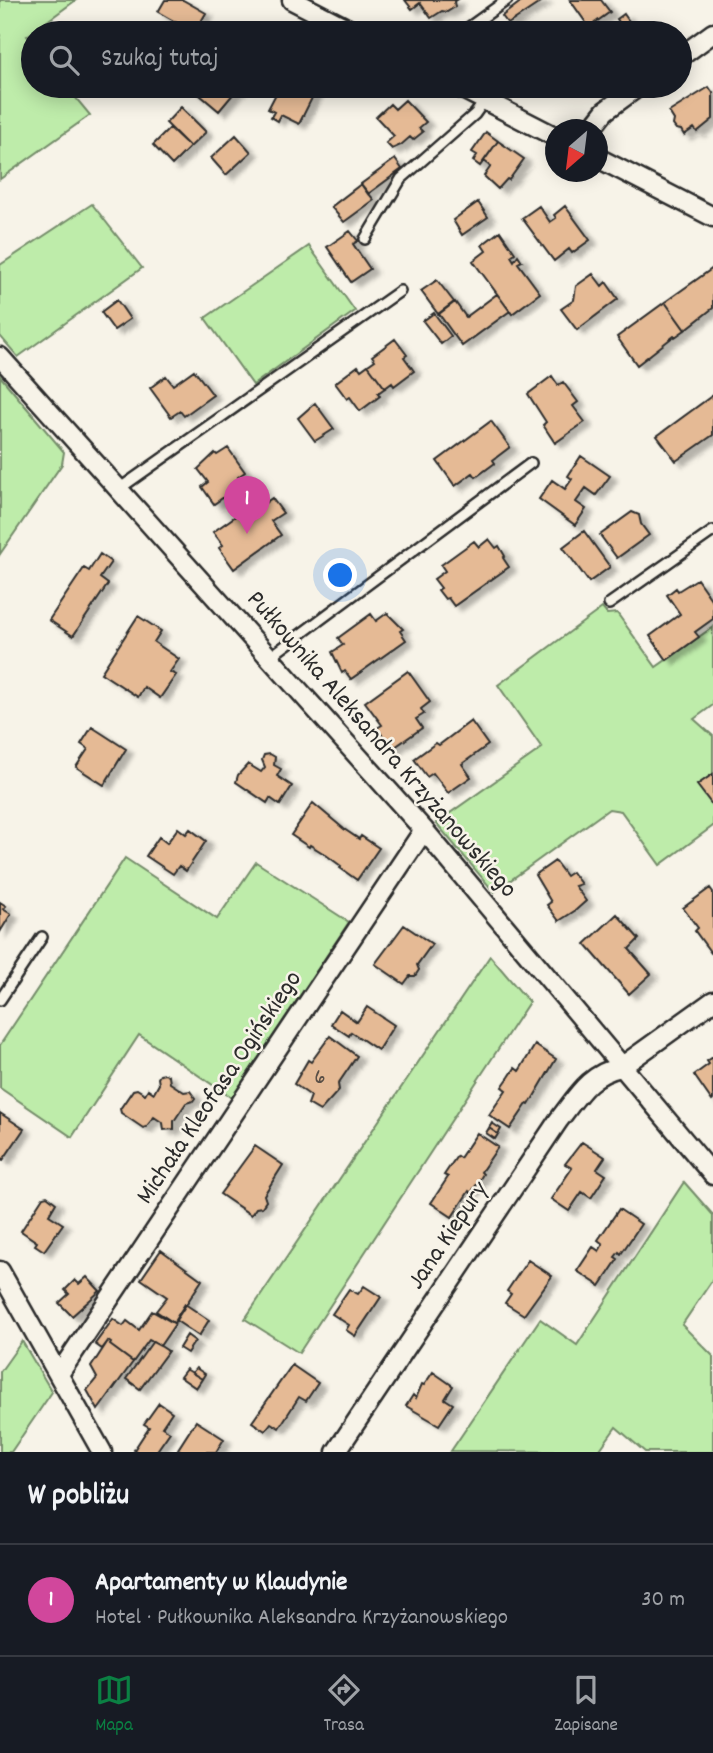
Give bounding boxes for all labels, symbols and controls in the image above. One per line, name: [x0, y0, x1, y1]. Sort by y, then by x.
search box: [21, 21, 692, 98]
icon: search: [45, 41, 83, 79]
text: Szukaj tutaj: [101, 41, 219, 78]
north arrow: [545, 119, 608, 182]
pin: 1: [224, 476, 270, 534]
your location: [323, 558, 357, 592]
street label: Pułkownika Aleksandra Krzyżanowskiego: [237, 583, 525, 907]
street label: Michała Kleofasa Ogińskiego: [128, 964, 312, 1212]
house number: 6: [314, 1062, 326, 1095]
street label: Jana Kiepury: [399, 1174, 499, 1297]
text: W pobliżu: [28, 1476, 129, 1519]
text: Apartamenty w Klaudynie: [95, 1565, 347, 1602]
text: 1: [48, 1584, 54, 1617]
text: 30 m: [641, 1584, 685, 1617]
text: Hotel · Pułkownika Aleksandra Krzyżanowskiego: [95, 1602, 508, 1635]
tab: Mapa: [95, 1671, 133, 1740]
tab: Trasa: [323, 1671, 364, 1740]
tab: Zapisane: [554, 1671, 618, 1740]

